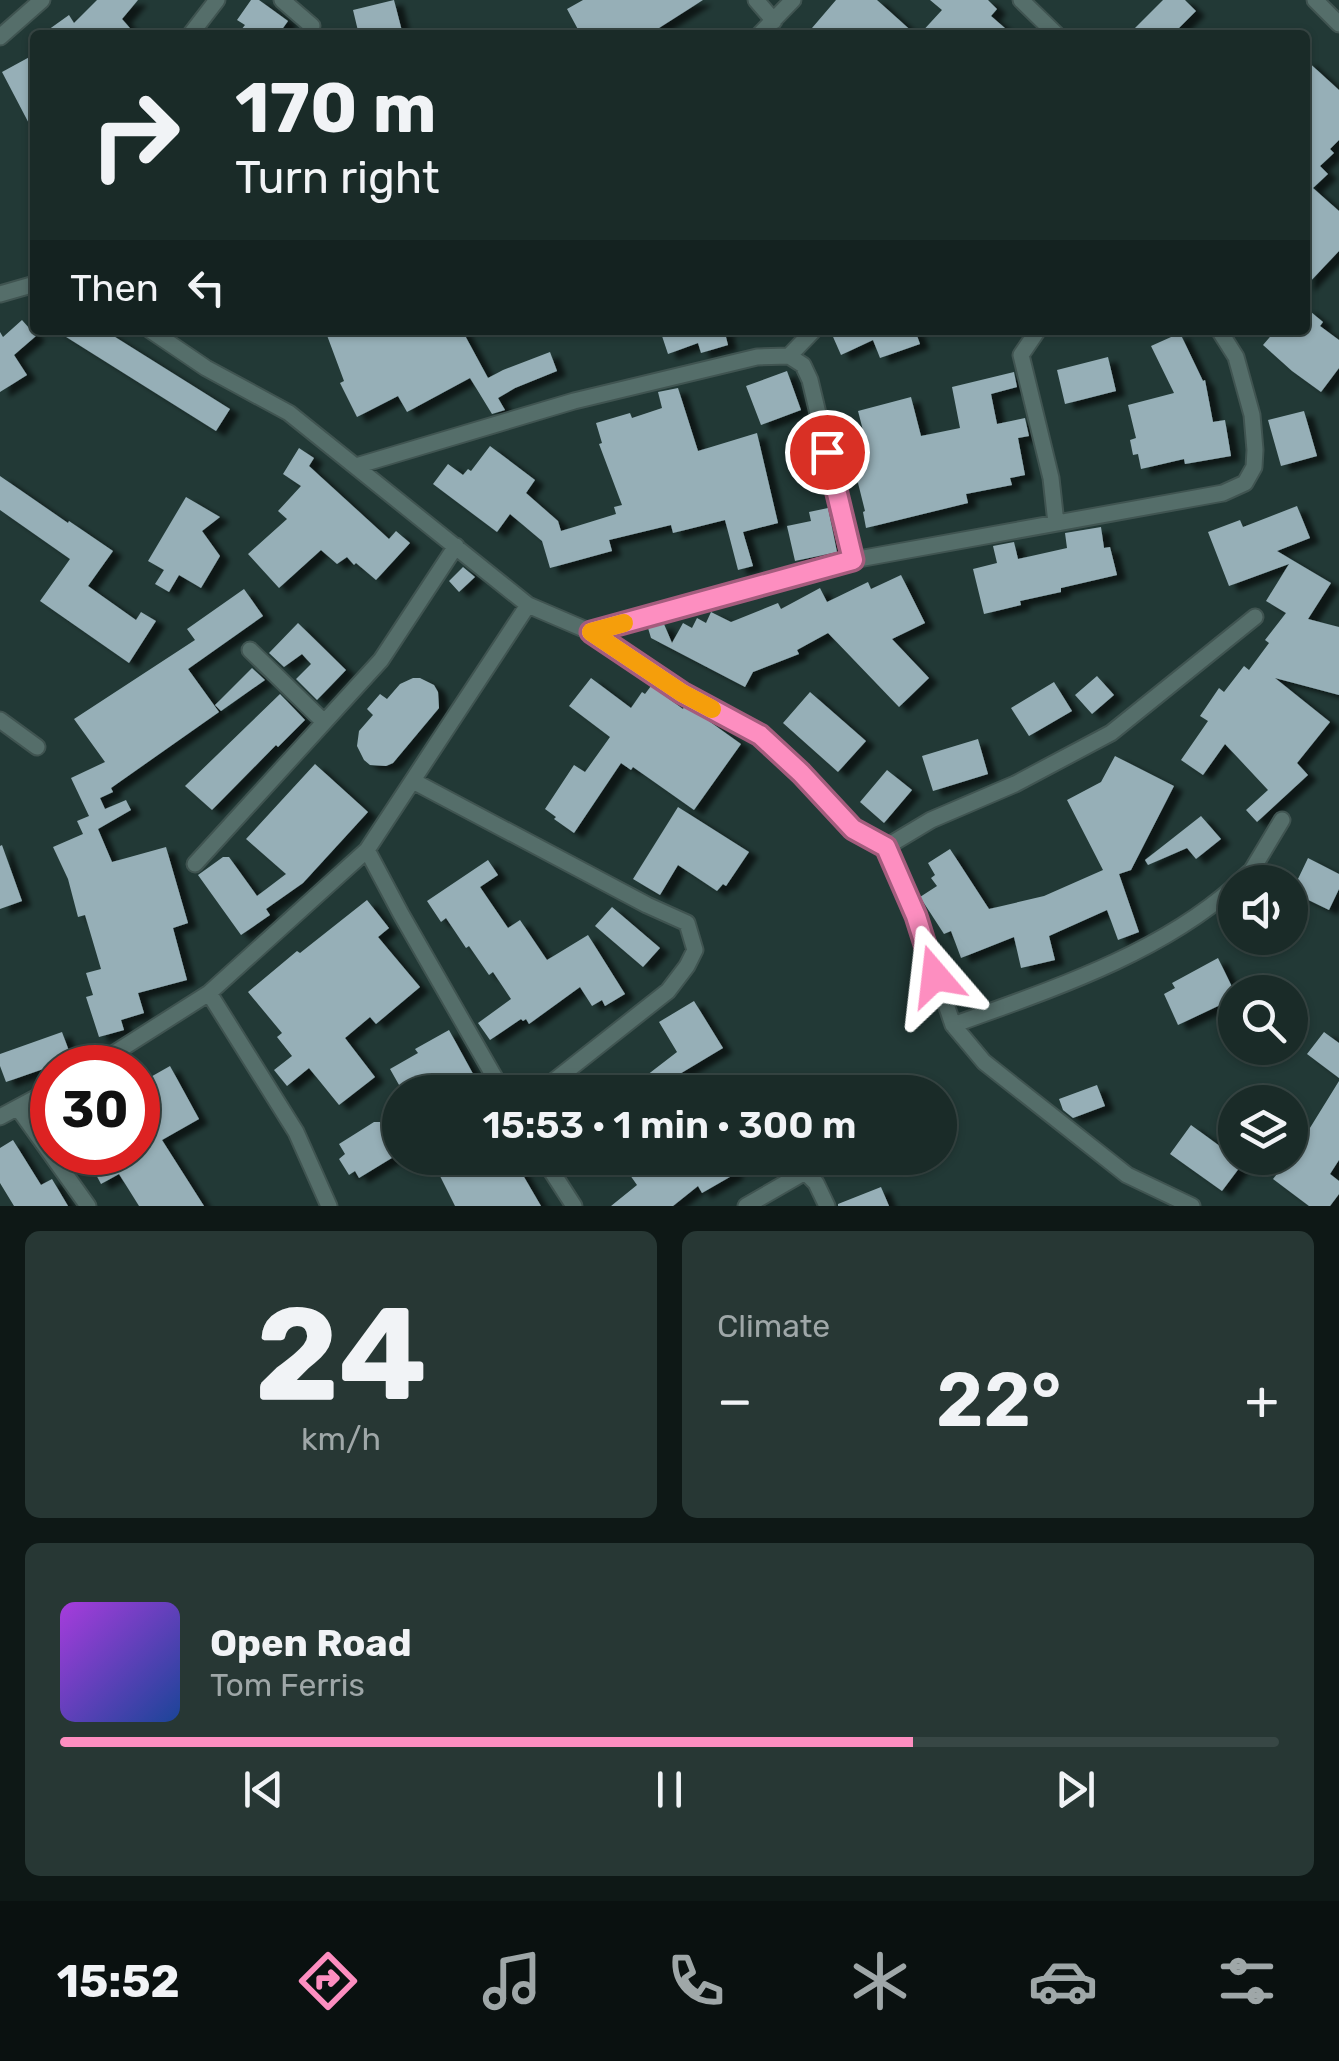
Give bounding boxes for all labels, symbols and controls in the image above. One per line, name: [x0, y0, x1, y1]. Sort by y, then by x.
text: 170 m: [235, 67, 437, 150]
icon: right: [70, 70, 200, 200]
text: Turn right: [235, 151, 439, 204]
icon: left: [179, 260, 234, 315]
text: Then: [70, 265, 159, 311]
pin: [785, 410, 870, 495]
icon: arrive: [800, 425, 855, 480]
map controls: [1218, 865, 1308, 1175]
button: sound: [1218, 865, 1308, 955]
position arrow: [883, 924, 987, 1028]
button: search: [1218, 975, 1308, 1065]
speed limit sign: 30: [30, 1045, 160, 1175]
button: layers: [1218, 1085, 1308, 1175]
text: 15:53 · 1 min · 300 m: [483, 1102, 856, 1148]
text: 24: [255, 1277, 427, 1432]
text: Climate: [717, 1307, 830, 1345]
text: 22°: [936, 1356, 1061, 1445]
text: −: [717, 1368, 753, 1433]
text: +: [1245, 1368, 1279, 1433]
text: km/h: [301, 1420, 381, 1458]
text: Open Road: [210, 1620, 412, 1666]
text: Tom Ferris: [210, 1666, 365, 1704]
icon: previous: [236, 1762, 291, 1817]
icon: pause: [642, 1762, 697, 1817]
icon: next: [1048, 1762, 1103, 1817]
icon: directions: [293, 1946, 363, 2016]
icon: music: [477, 1946, 547, 2016]
icon: phone: [661, 1946, 731, 2016]
icon: climate: [845, 1946, 915, 2016]
icon: car: [1028, 1946, 1098, 2016]
icon: filters: [1212, 1946, 1282, 2016]
text: 15:52: [57, 1955, 180, 2008]

